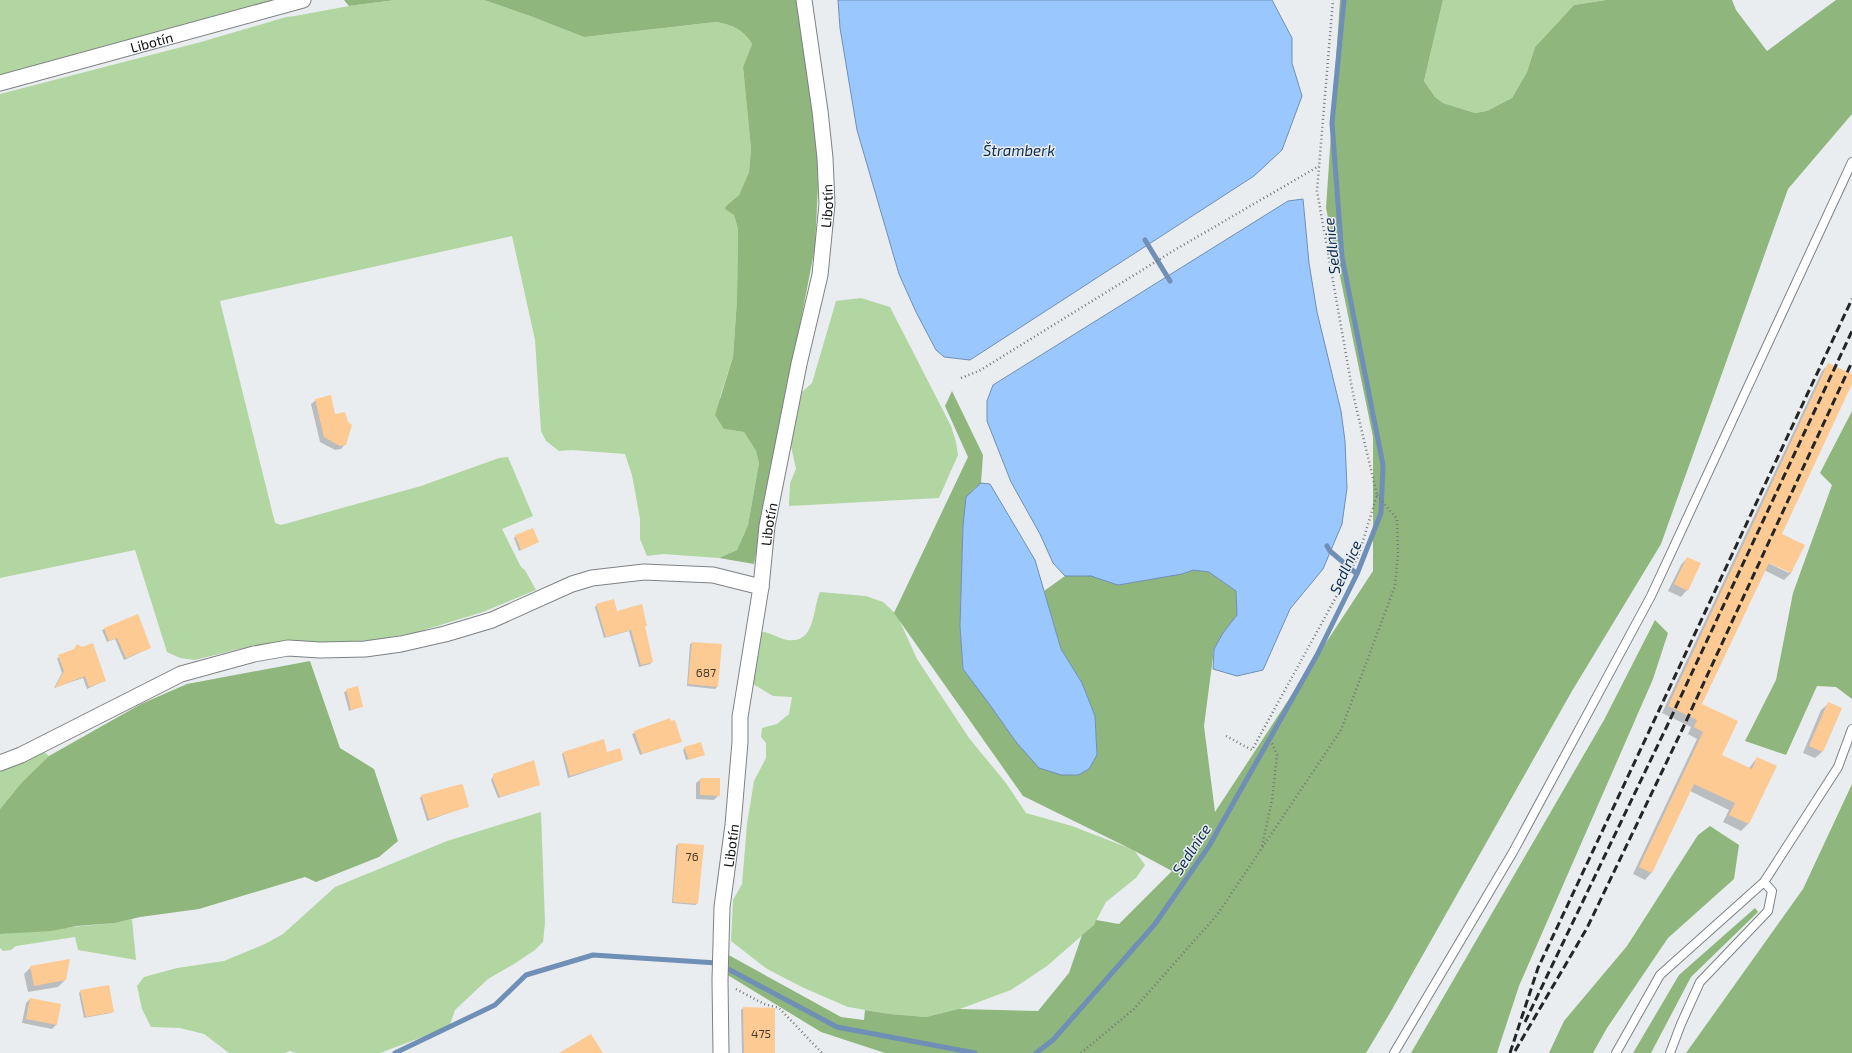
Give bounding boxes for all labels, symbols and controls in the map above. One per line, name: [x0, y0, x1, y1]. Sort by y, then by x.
street label: Libotín: [128, 28, 175, 55]
water label: Štramberk: [983, 141, 1055, 159]
street label: Libotín: [816, 184, 836, 228]
water label: Sedlnice: [1319, 217, 1343, 275]
street label: Libotín: [757, 501, 780, 547]
water label: Sedlnice: [1325, 537, 1365, 597]
house number: 687: [696, 665, 716, 679]
water label: Sedlnice: [1168, 820, 1214, 878]
street label: Libotín: [719, 823, 742, 868]
house number: 76: [685, 849, 699, 863]
house number: 475: [751, 1026, 771, 1040]

